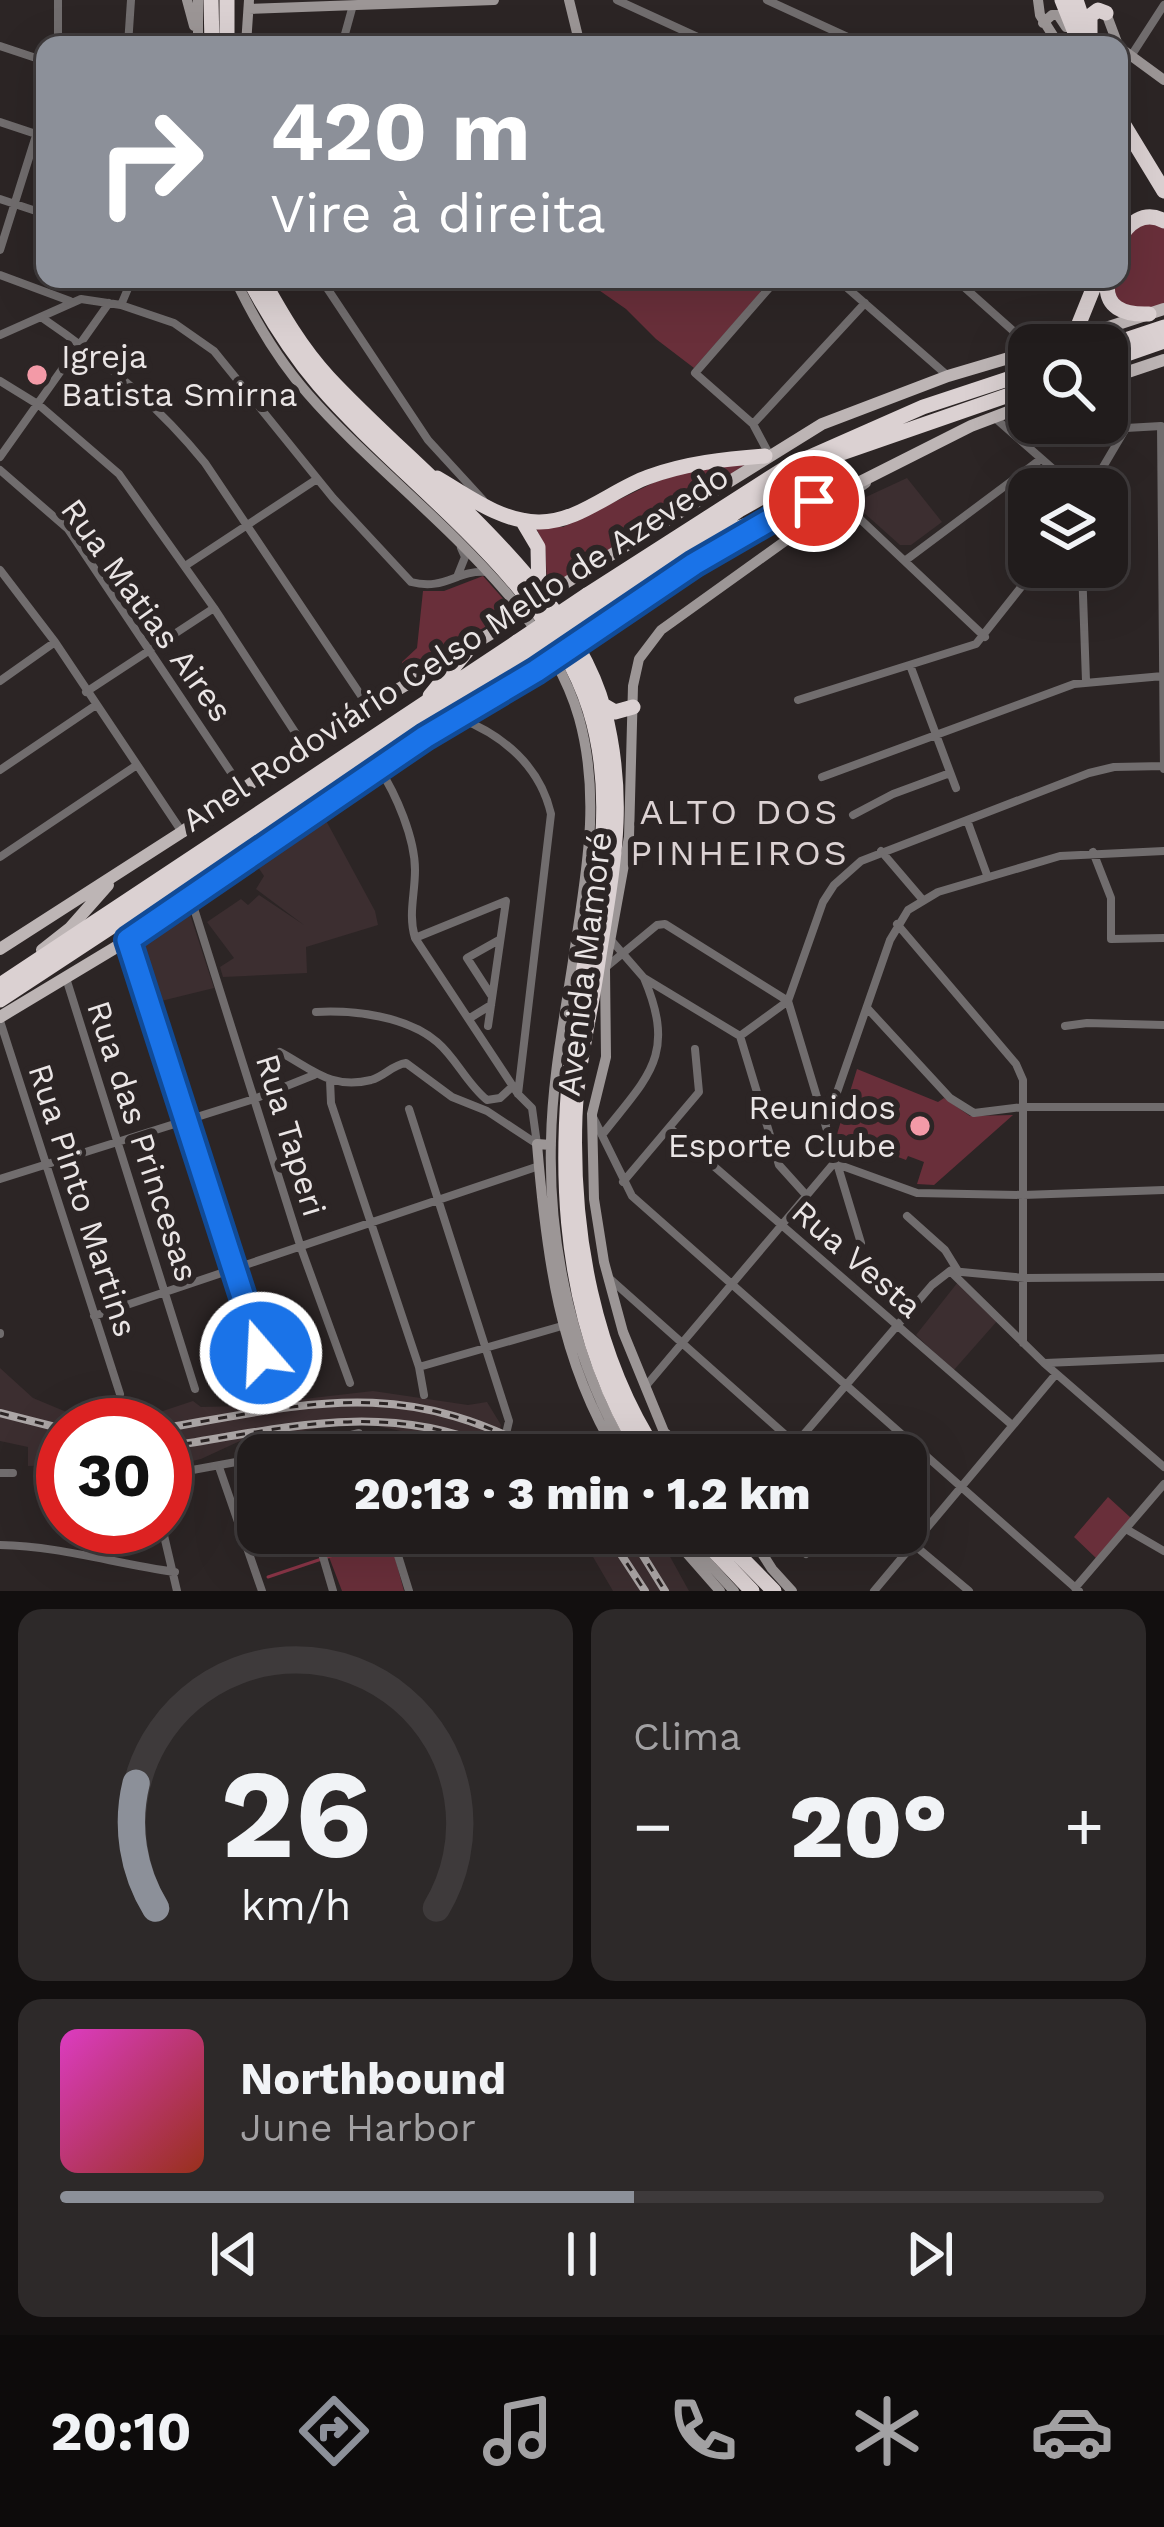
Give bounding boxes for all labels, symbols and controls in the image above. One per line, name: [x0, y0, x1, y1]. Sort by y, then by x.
text: 420 m: [270, 82, 530, 180]
icon: right: [72, 84, 228, 240]
text: Vire à direita: [270, 182, 606, 245]
map controls: [1008, 324, 1128, 588]
button: search: [1008, 324, 1128, 444]
place label: Igreja Batista Smirna: [61, 337, 297, 414]
marker: Igreja Batista Smirna: [24, 362, 50, 388]
pin: [763, 450, 865, 552]
street label: Anel Rodoviário Celso Mello de Azevedo: [175, 456, 735, 840]
icon: arrive: [781, 468, 847, 534]
button: layers: [1008, 468, 1128, 588]
street label: Rua Matias Aires: [53, 491, 241, 729]
district label: ALTO DOS PINHEIROS: [630, 791, 850, 874]
street label: Avenida Mamoré: [548, 830, 620, 1098]
street label: Rua das Princesas: [79, 996, 207, 1286]
street label: Rua Taperi: [248, 1049, 334, 1221]
street label: Rua Pinto Martins: [20, 1059, 146, 1341]
place label: Reunidos Esporte Clube: [668, 1088, 896, 1165]
marker: Reunidos Esporte Clube: [907, 1113, 933, 1139]
street label: Rua Vesta: [784, 1192, 930, 1326]
position arrow: [198, 1290, 324, 1416]
speed limit sign: 30: [36, 1398, 192, 1554]
text: 20:13 · 3 min · 1.2 km: [353, 1467, 811, 1520]
text: Clima: [633, 1714, 741, 1759]
text: 26: [220, 1741, 371, 1887]
text: 20°: [789, 1773, 948, 1879]
text: −: [633, 1788, 673, 1865]
text: +: [1064, 1788, 1104, 1865]
text: km/h: [240, 1880, 351, 1930]
text: Northbound: [240, 2052, 506, 2105]
text: June Harbor: [240, 2105, 476, 2150]
icon: previous: [201, 2221, 267, 2287]
icon: pause: [549, 2221, 615, 2287]
icon: next: [897, 2221, 963, 2287]
icon: directions: [292, 2389, 376, 2473]
icon: music: [476, 2389, 560, 2473]
icon: phone: [661, 2389, 745, 2473]
icon: climate: [845, 2389, 929, 2473]
icon: car: [1030, 2389, 1114, 2473]
text: 20:10: [50, 2400, 192, 2463]

